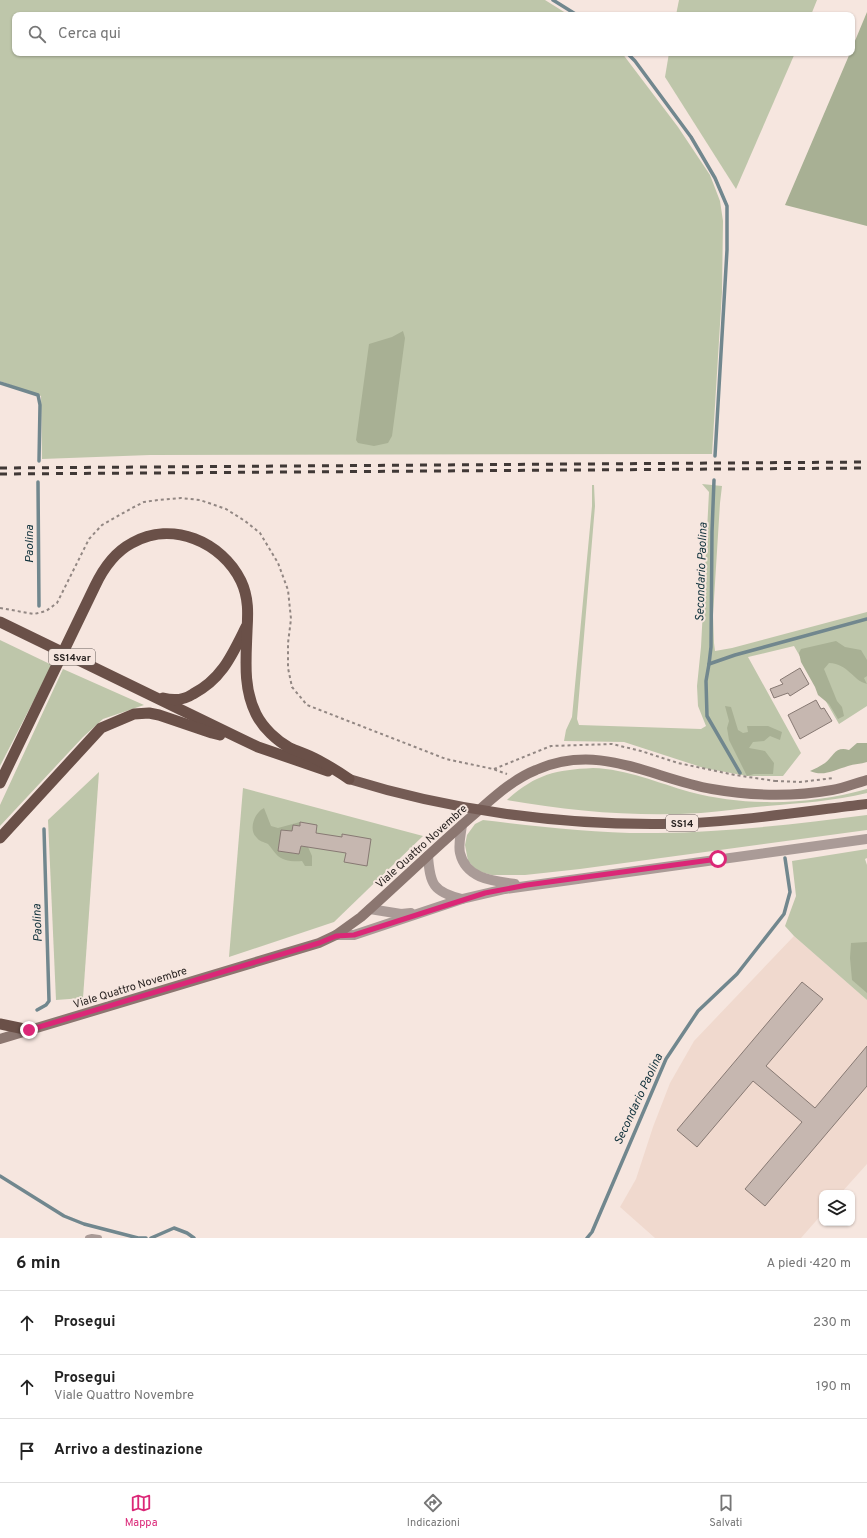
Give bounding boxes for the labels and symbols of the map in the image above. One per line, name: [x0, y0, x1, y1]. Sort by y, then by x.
water label: Secondario Paolina: [692, 521, 712, 622]
water label: Paolina: [22, 524, 38, 563]
road number: SS14var: [49, 649, 95, 665]
street label: Viale Quattro Novembre: [373, 802, 470, 892]
road number: SS14: [666, 815, 698, 831]
route start: [709, 850, 727, 868]
water label: Paolina: [29, 903, 47, 942]
street label: Viale Quattro Novembre: [72, 964, 189, 1012]
route end: [20, 1021, 38, 1039]
water label: Secondario Paolina: [611, 1050, 667, 1148]

